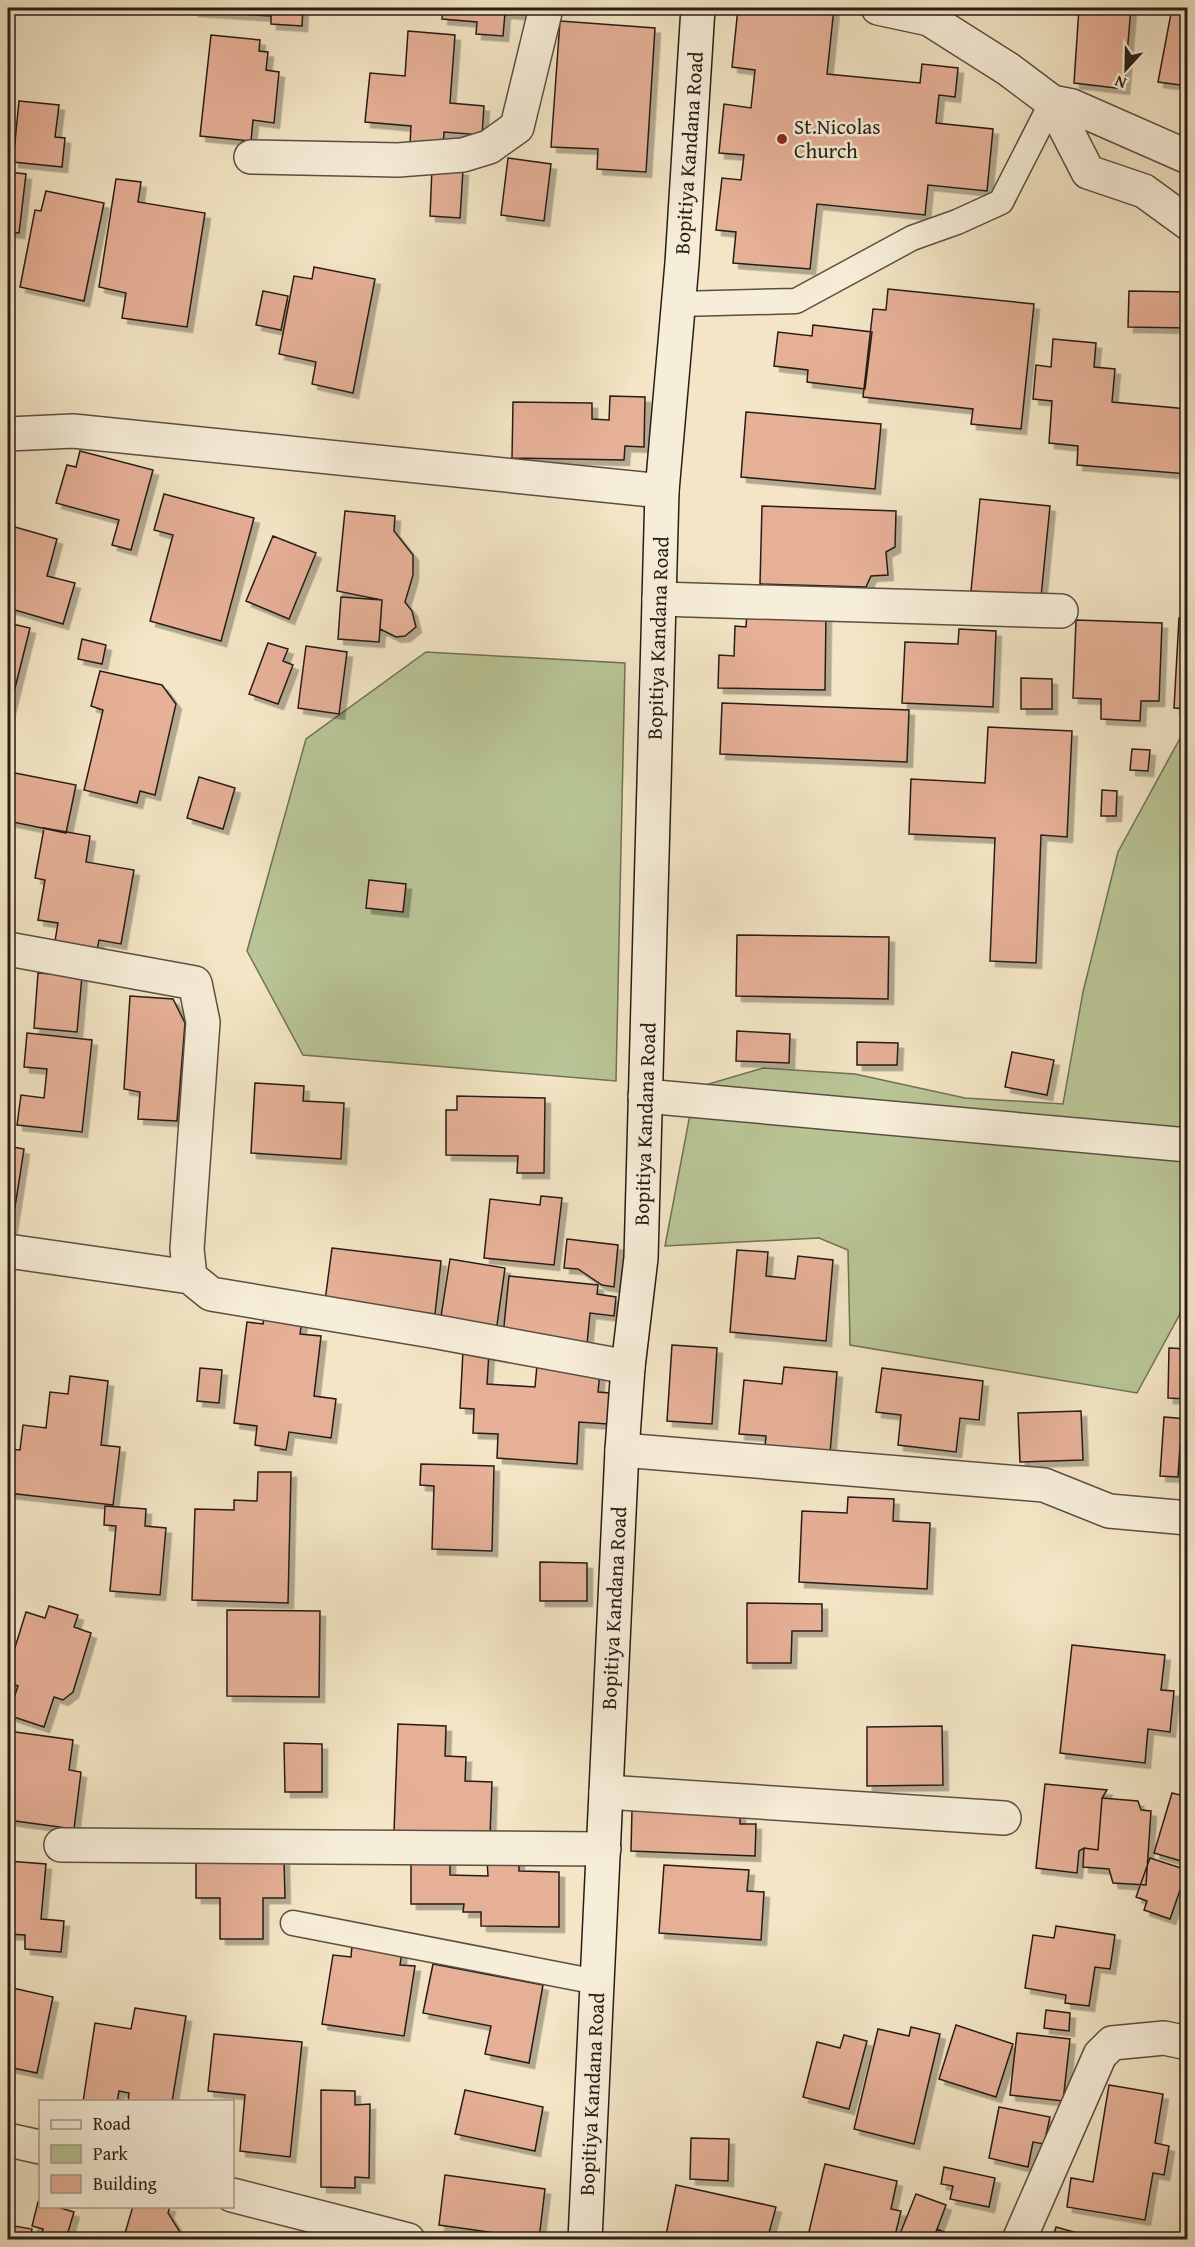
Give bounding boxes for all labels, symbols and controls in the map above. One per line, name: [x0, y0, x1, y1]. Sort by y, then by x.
north arrow: [1096, 39, 1156, 99]
street label: Bopitiya Kandana Road: [666, 50, 711, 256]
text: N: [1111, 70, 1130, 96]
place label: St.Nicolas Church: [794, 111, 881, 166]
marker: St.Nicolas Church: [775, 132, 789, 146]
street label: Bopitiya Kandana Road: [638, 535, 677, 740]
street label: Bopitiya Kandana Road: [625, 1021, 664, 1226]
street label: Bopitiya Kandana Road: [593, 1505, 634, 1710]
street label: Bopitiya Kandana Road: [571, 1991, 612, 2196]
legend: [39, 2100, 234, 2208]
text: Road: [93, 2110, 131, 2137]
text: Park: [93, 2140, 129, 2167]
text: Building: [93, 2170, 157, 2197]

